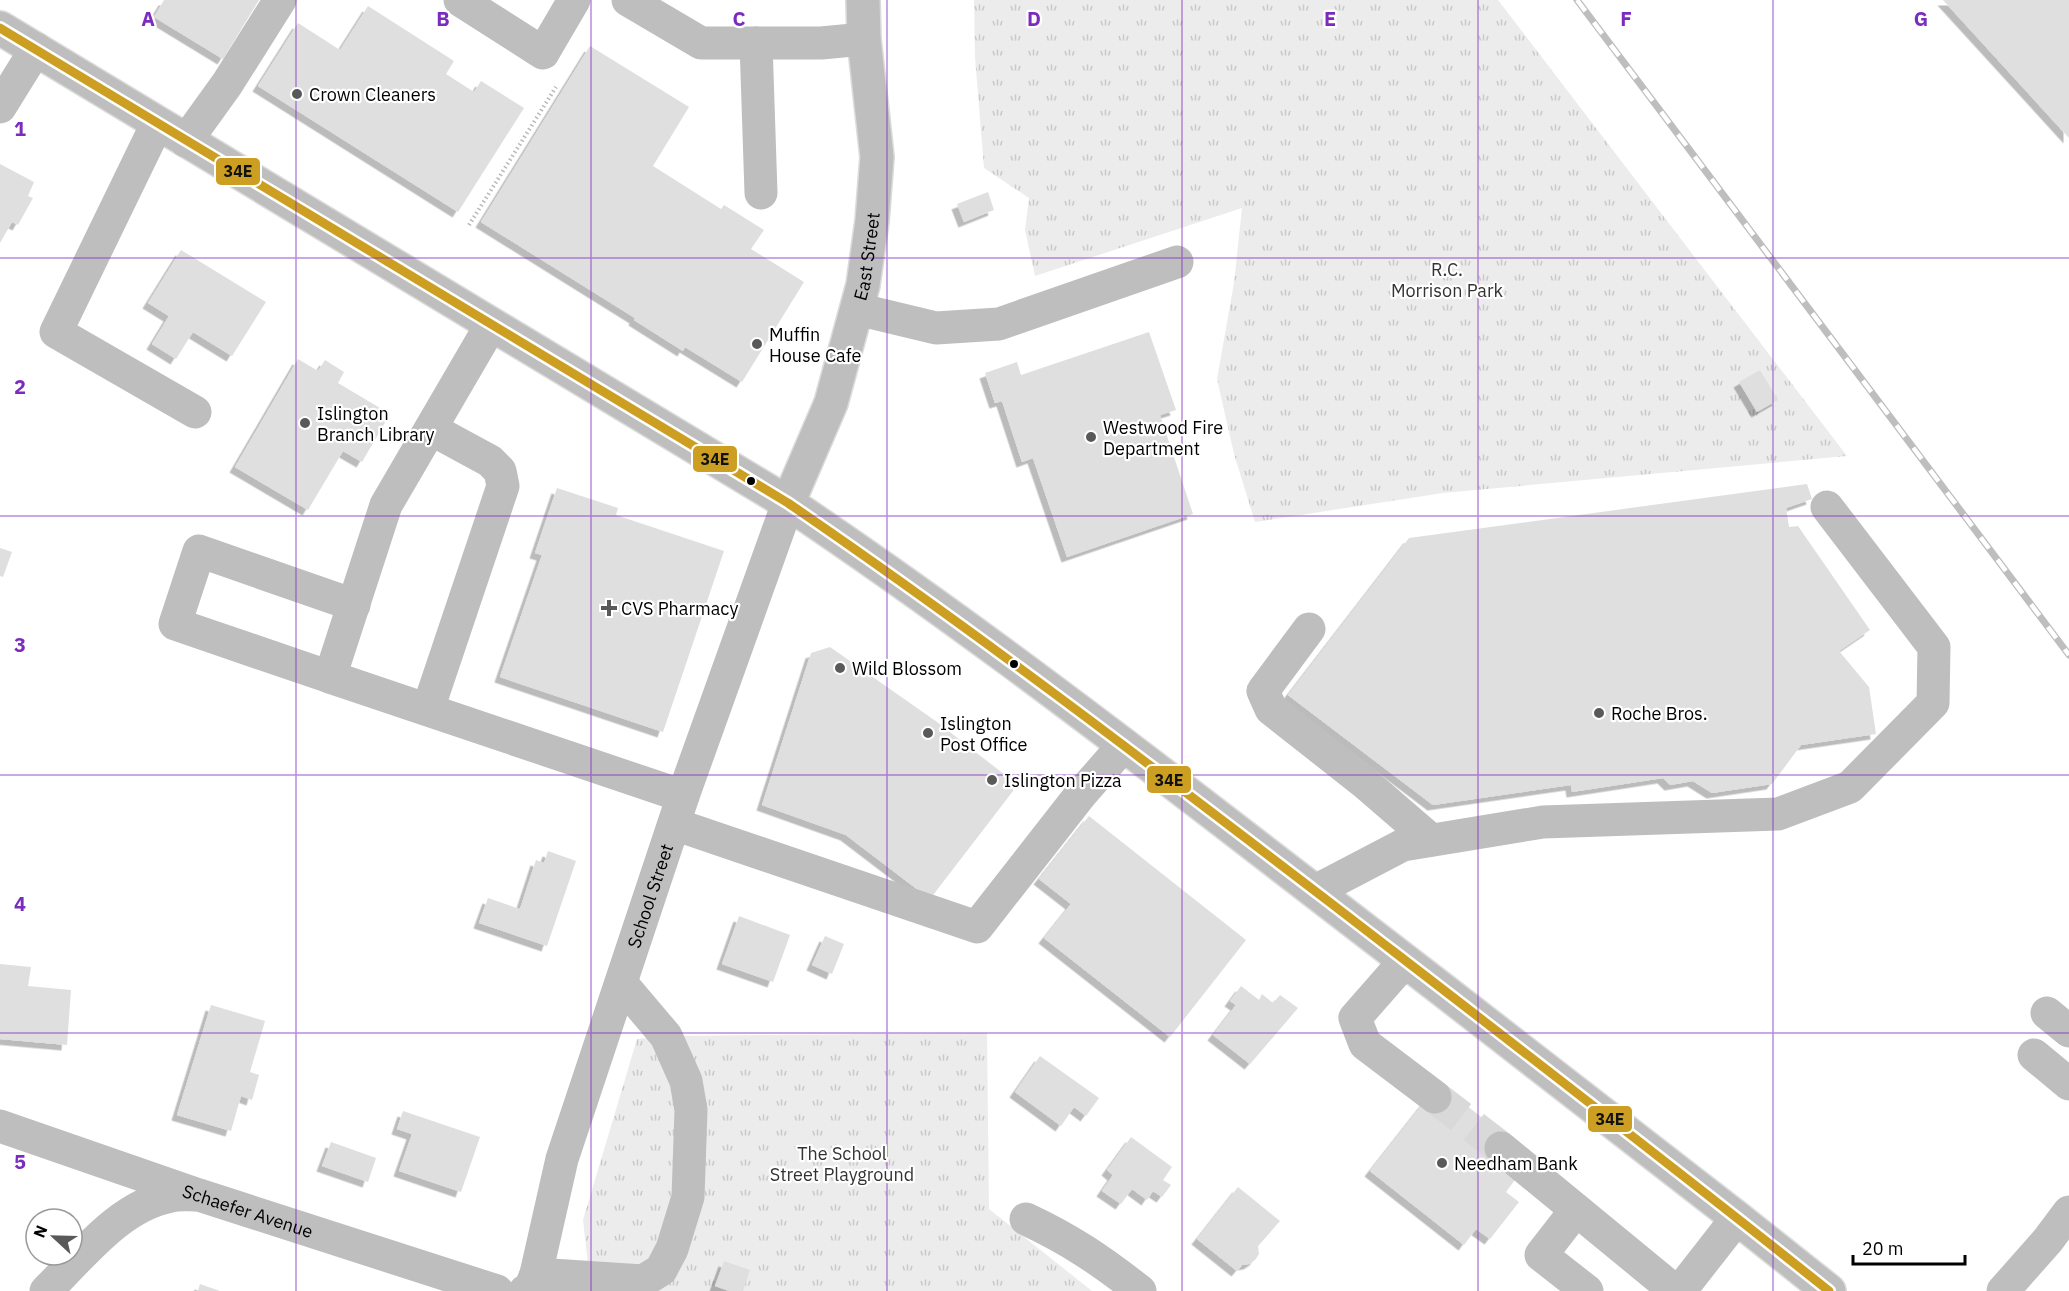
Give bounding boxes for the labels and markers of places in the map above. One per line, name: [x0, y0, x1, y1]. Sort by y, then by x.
place label: Crown Cleaners: [309, 83, 436, 106]
marker: Crown Cleaners: [290, 87, 304, 101]
place label: Muffin House Cafe: [769, 323, 861, 367]
marker: Muffin House Cafe: [750, 337, 764, 351]
place label: Islington Branch Library: [317, 402, 435, 446]
marker: Islington Branch Library: [298, 416, 312, 430]
place label: Westwood Fire Department: [1103, 416, 1223, 460]
marker: Westwood Fire Department: [1084, 430, 1098, 444]
unlabelled marker: [745, 475, 757, 487]
place label: CVS Pharmacy: [621, 597, 738, 620]
marker: CVS Pharmacy: [602, 601, 616, 615]
place label: Wild Blossom: [852, 657, 962, 680]
unlabelled marker: [1008, 658, 1020, 670]
marker: Wild Blossom: [833, 661, 847, 675]
place label: Roche Bros.: [1611, 702, 1708, 725]
marker: Roche Bros.: [1592, 706, 1606, 720]
place label: Islington Post Office: [940, 712, 1028, 756]
marker: Islington Post Office: [921, 726, 935, 740]
place label: Islington Pizza: [1004, 769, 1122, 792]
marker: Islington Pizza: [985, 773, 999, 787]
place label: Needham Bank: [1454, 1152, 1578, 1175]
marker: Needham Bank: [1435, 1156, 1449, 1170]

